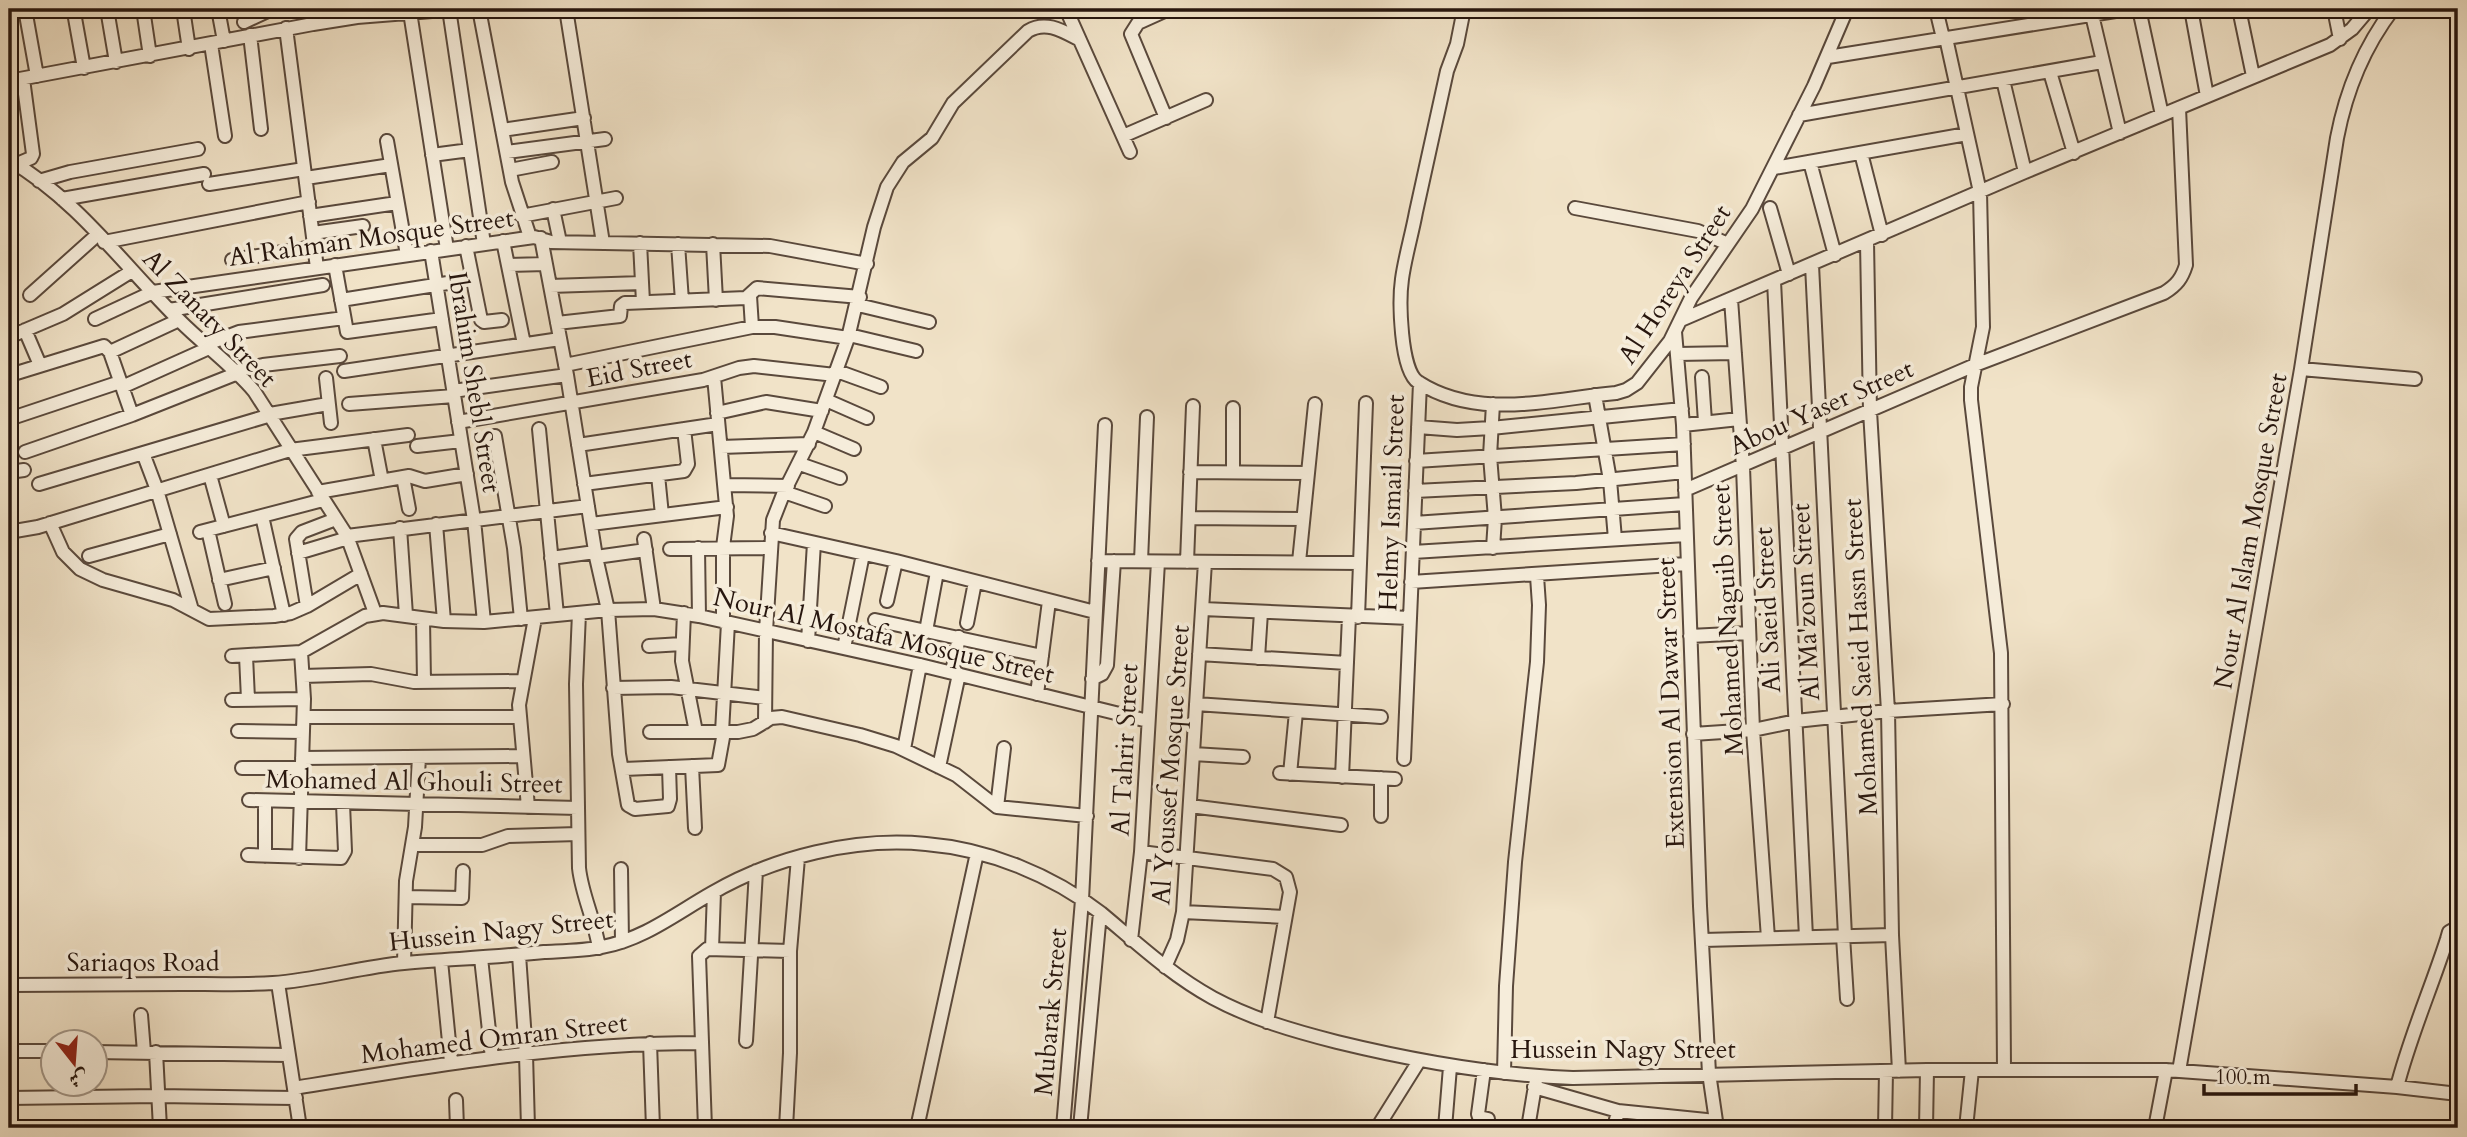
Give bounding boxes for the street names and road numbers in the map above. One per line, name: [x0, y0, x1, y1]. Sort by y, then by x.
street label: Al Horeya Street: [1610, 198, 1739, 371]
street label: Al Rahman Mosque Street: [226, 200, 516, 275]
street label: Al Zanaty Street: [135, 242, 285, 395]
street label: Ibrahim Shebl Street: [440, 269, 509, 495]
street label: Eid Street: [583, 341, 695, 396]
street label: Abou Yaser Street: [1724, 351, 1919, 464]
street label: Nour Al Islam Mosque Street: [2205, 370, 2296, 692]
street label: Helmy Ismail Street: [1370, 394, 1413, 612]
street label: Mohamed Naguib Street: [1703, 483, 1752, 757]
street label: Mohamed Saeid Hassn Street: [1835, 498, 1886, 816]
street label: Al Ma'zoun Street: [1783, 502, 1828, 702]
street label: Ali Saeid Street: [1746, 526, 1789, 694]
street label: Extension Al Dawar Street: [1648, 557, 1693, 849]
street label: Nour Al Mostafa Mosque Street: [710, 579, 1058, 692]
street label: Al Youssef Mosque Street: [1143, 624, 1198, 906]
street label: Al Tahrir Street: [1103, 663, 1146, 837]
street label: Mohamed Al Ghouli Street: [265, 761, 563, 802]
street label: Hussein Nagy Street: [387, 901, 615, 960]
street label: Mubarak Street: [1026, 927, 1075, 1097]
street label: Sariaqos Road: [66, 945, 220, 980]
street label: Mohamed Omran Street: [359, 1005, 629, 1072]
street label: Hussein Nagy Street: [1510, 1032, 1736, 1067]

